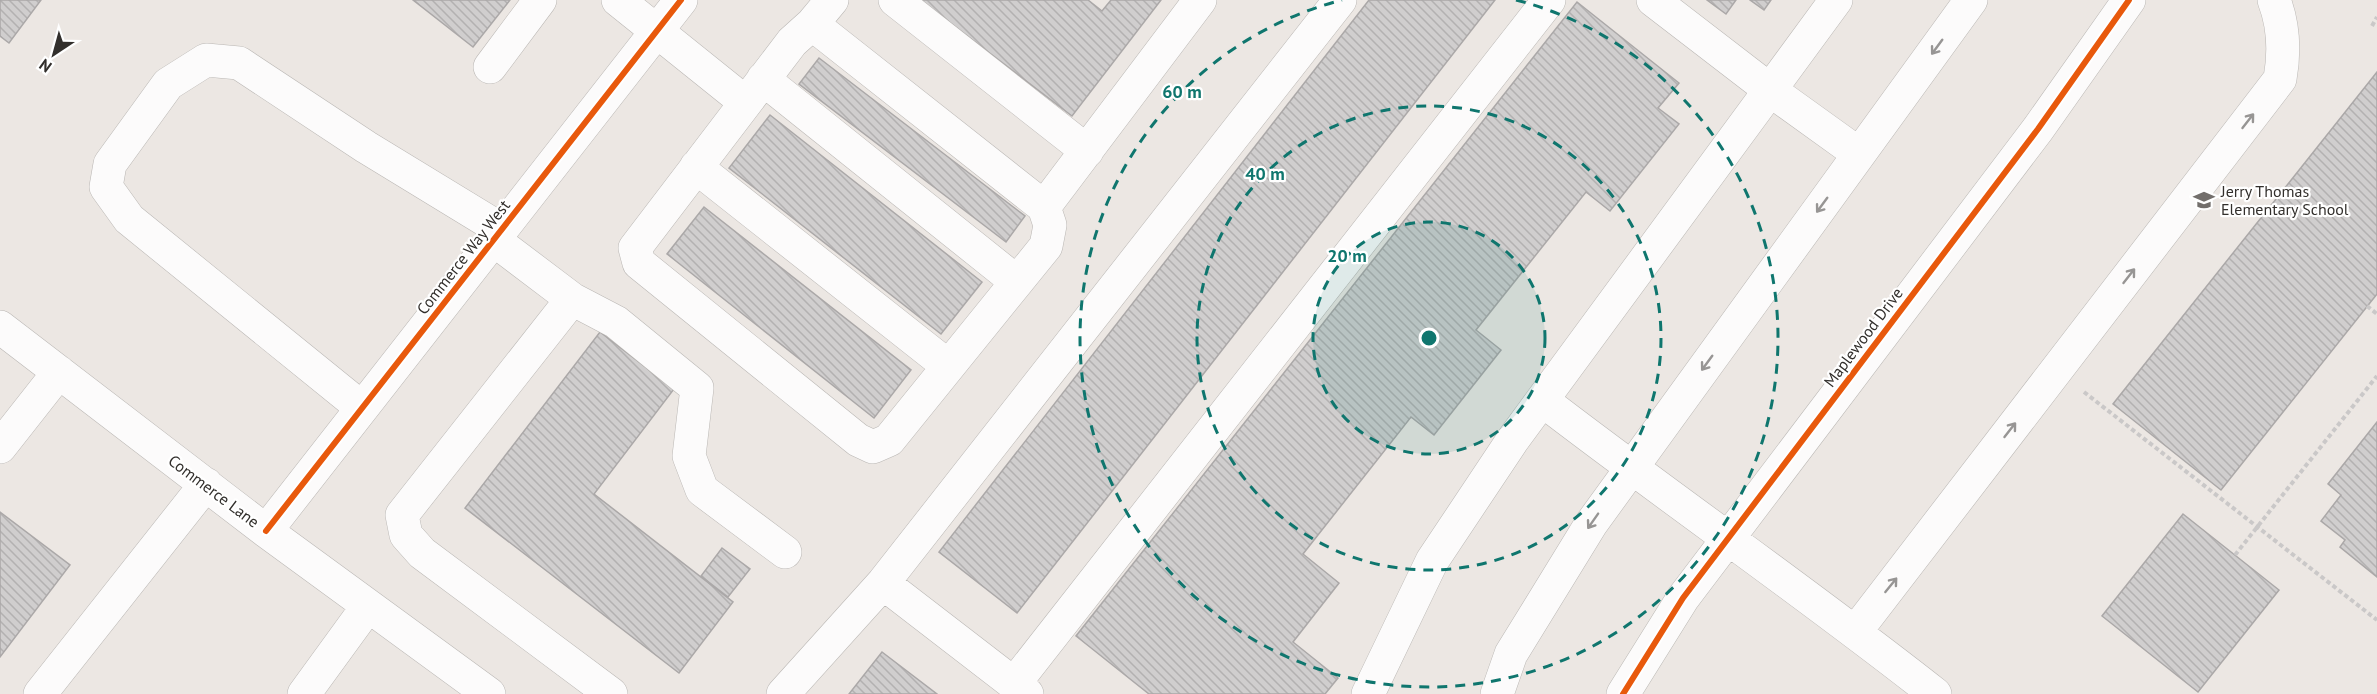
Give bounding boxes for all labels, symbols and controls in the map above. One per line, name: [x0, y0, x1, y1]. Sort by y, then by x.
north arrow: [24, 24, 84, 84]
one-way arrow: [1930, 39, 1943, 55]
text: N: [35, 55, 55, 77]
text: 60 m: [1162, 80, 1202, 103]
one-way arrow: [2241, 114, 2254, 130]
text: 40 m: [1245, 162, 1285, 185]
place label: Jerry Thomas Elementary School: [2220, 181, 2349, 219]
school or university icon: Jerry Thomas Elementary School: [2192, 188, 2216, 212]
street label: Commerce Way West: [412, 195, 514, 318]
one-way arrow: [1816, 197, 1828, 213]
text: 20 m: [1327, 244, 1367, 267]
one-way arrow: [2122, 268, 2135, 284]
street label: Maplewood Drive: [1819, 283, 1907, 391]
centre of rings: [1419, 328, 1439, 348]
one-way arrow: [1701, 355, 1714, 371]
one-way arrow: [2004, 423, 2017, 439]
street label: Commerce Lane: [165, 450, 263, 532]
one-way arrow: [1587, 512, 1599, 529]
one-way arrow: [1885, 577, 1898, 593]

